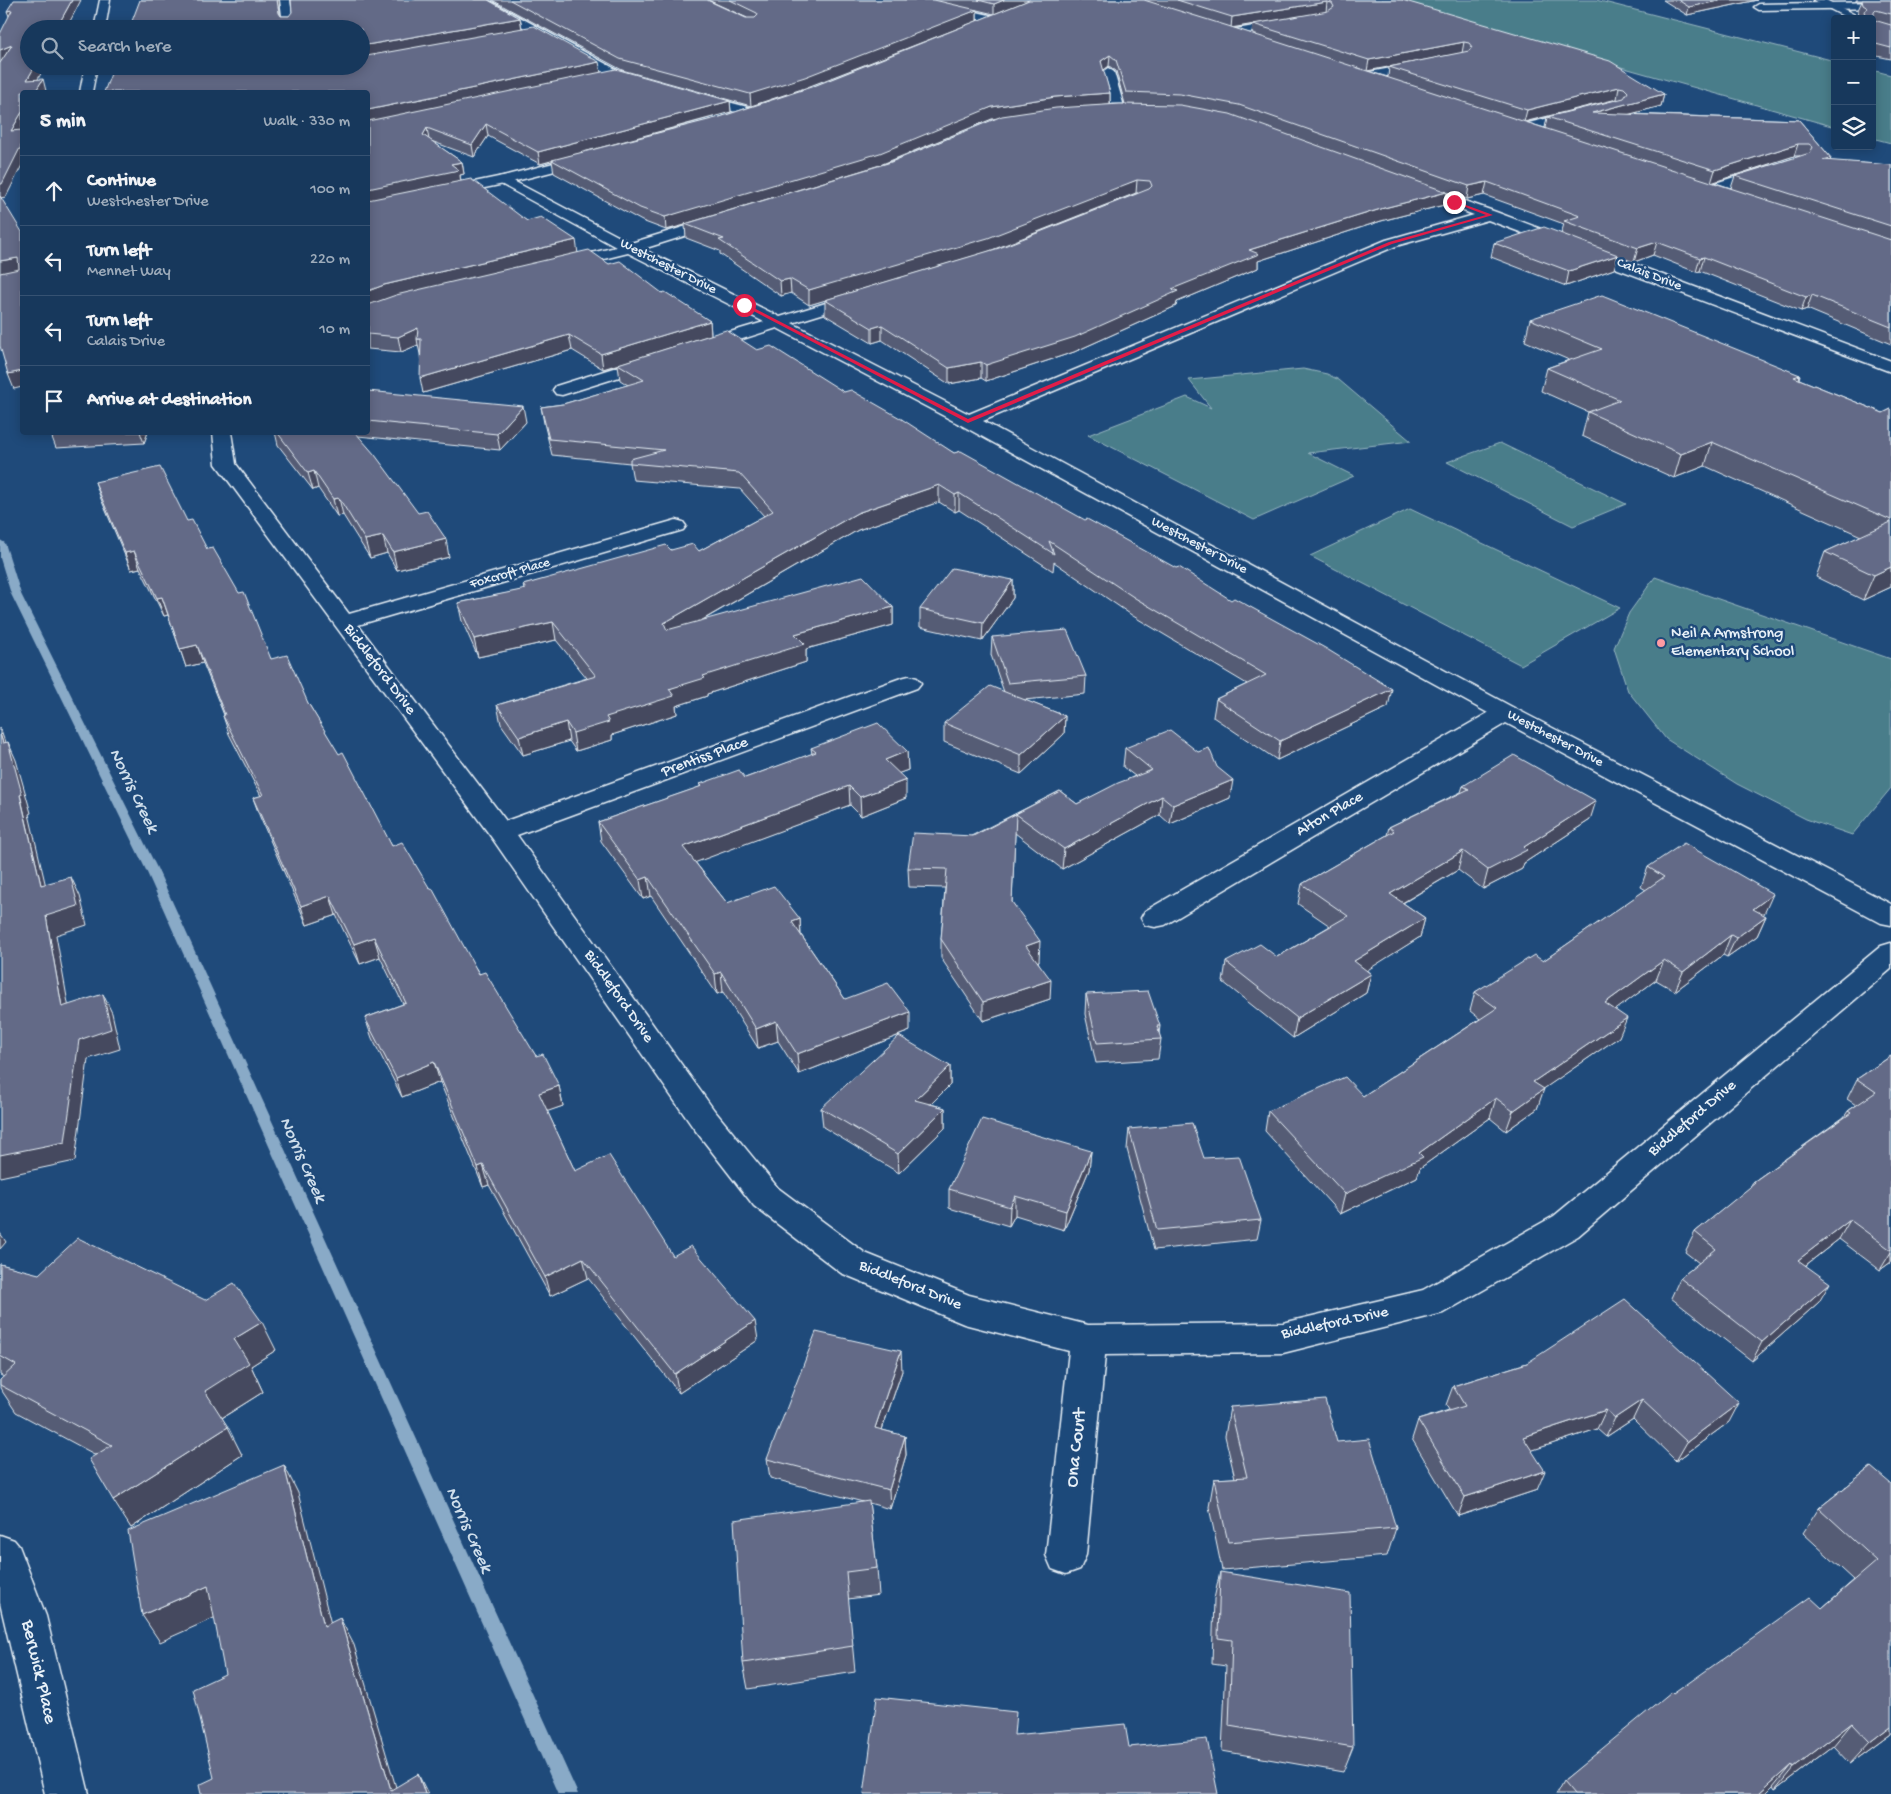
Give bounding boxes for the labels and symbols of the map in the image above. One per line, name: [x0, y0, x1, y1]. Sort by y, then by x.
route end: [1443, 191, 1466, 214]
street label: Westchester Drive: [617, 235, 720, 299]
street label: Calais Drive: [1614, 255, 1685, 295]
route start: [733, 294, 756, 317]
street label: Westchester Drive: [1148, 514, 1251, 579]
street label: Foxcroft Place: [467, 554, 553, 594]
street label: Biddleford Drive: [338, 620, 420, 720]
place label: Neil A Armstrong Elementary School: [1671, 625, 1794, 662]
marker: Neil A Armstrong Elementary School: [1655, 637, 1667, 649]
street label: Westchester Drive: [1504, 707, 1607, 772]
street label: Prentiss Place: [658, 733, 752, 783]
water label: Norris Creek: [104, 745, 163, 838]
street label: Alton Place: [1293, 788, 1367, 842]
street label: Biddleford Drive: [578, 946, 657, 1048]
street label: Biddleford Drive: [1644, 1076, 1741, 1162]
water label: Norris Creek: [274, 1114, 331, 1208]
street label: Biddleford Drive: [855, 1256, 965, 1316]
street label: Biddleford Drive: [1279, 1303, 1391, 1345]
street label: Ona Court: [1061, 1405, 1093, 1489]
water label: Norris Creek: [440, 1484, 497, 1578]
street label: Berwick Place: [15, 1617, 61, 1726]

